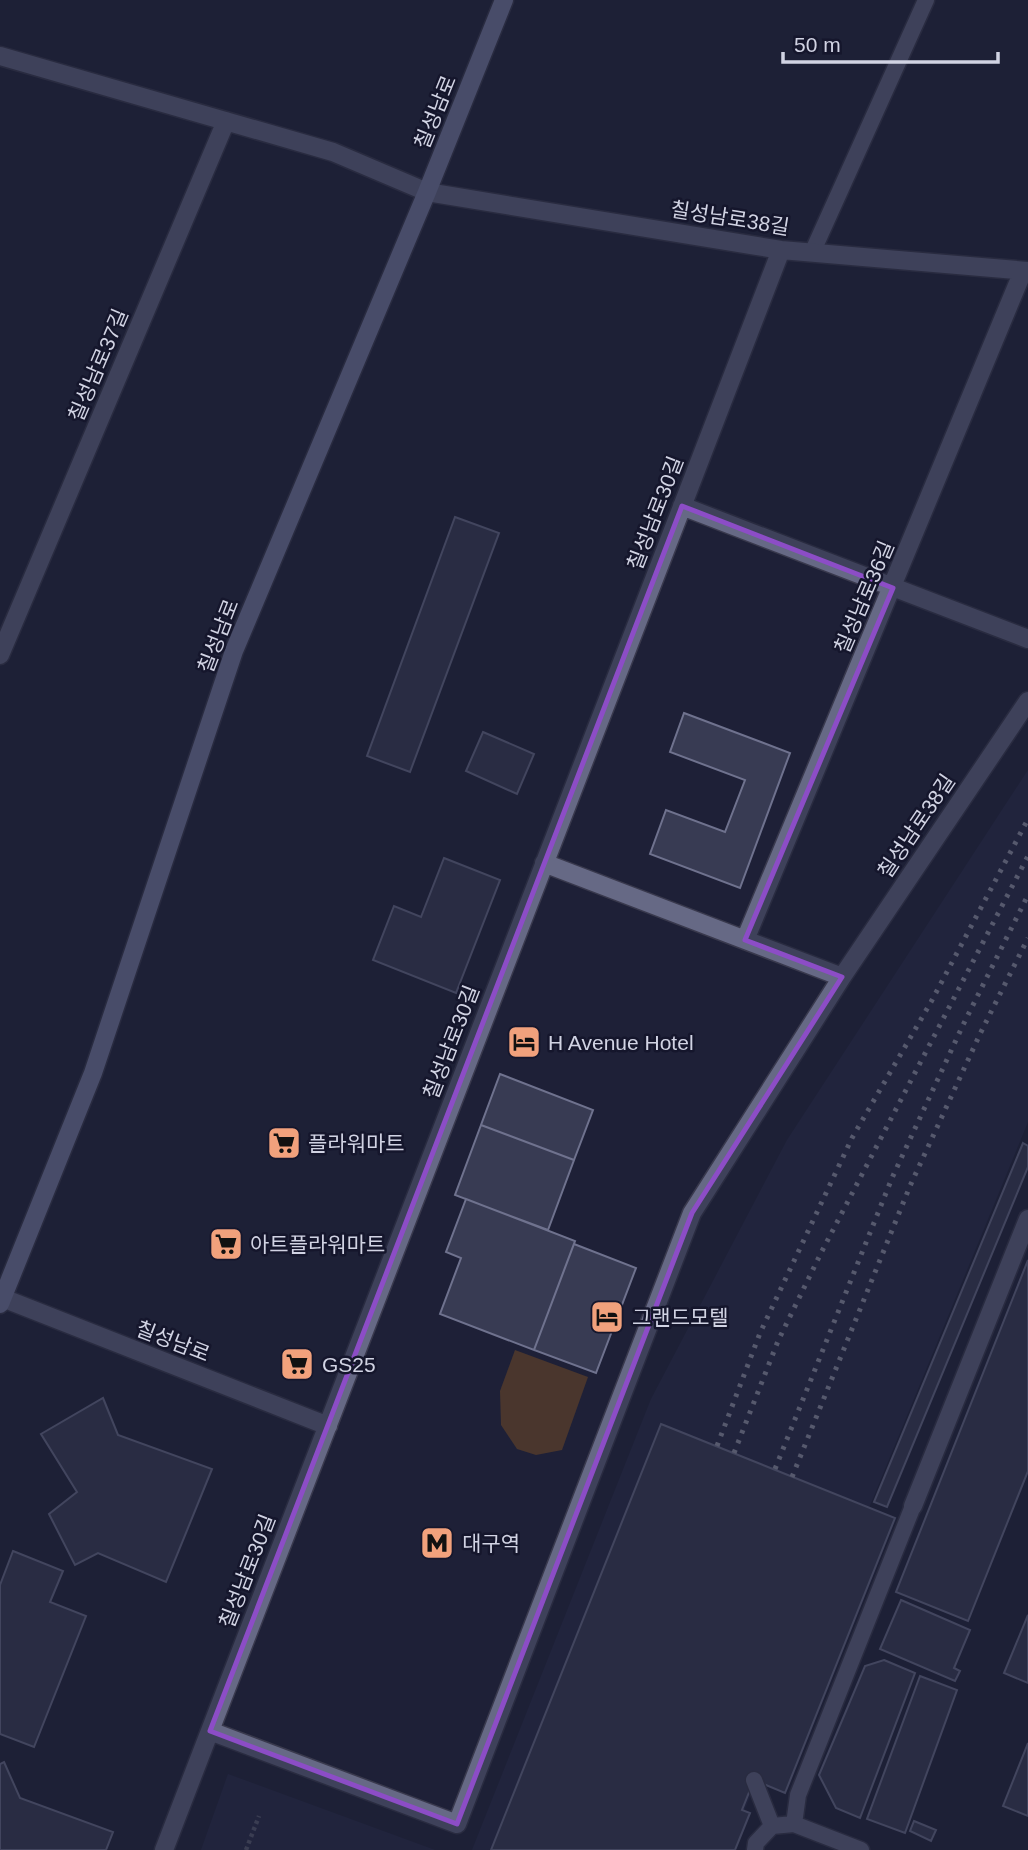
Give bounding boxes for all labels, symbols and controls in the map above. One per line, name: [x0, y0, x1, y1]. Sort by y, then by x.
scale bar: [783, 21, 998, 65]
text: 50 m: [794, 33, 841, 56]
street label: 칠성남로: [410, 72, 460, 152]
street label: 칠성남로38길: [669, 197, 791, 239]
street label: 칠성남로37길: [64, 305, 132, 425]
street label: 칠성남로30길: [623, 453, 687, 573]
street label: 칠성남로36길: [830, 537, 898, 657]
street label: 칠성남로: [193, 596, 243, 676]
street label: 칠성남로38길: [873, 770, 959, 882]
street label: 칠성남로30길: [419, 982, 483, 1102]
hotel icon: H Avenue Hotel: [505, 1023, 543, 1061]
place label: H Avenue Hotel: [548, 1031, 694, 1054]
supermarket icon: 플라워마트: [265, 1124, 303, 1162]
place label: 플라워마트: [308, 1132, 405, 1155]
supermarket icon: 아트플라워마트: [207, 1225, 245, 1263]
place label: 아트플라워마트: [250, 1233, 385, 1256]
hotel icon: 그랜드모텔: [588, 1298, 626, 1336]
place label: 그랜드모텔: [632, 1306, 729, 1329]
street label: 칠성남로: [133, 1316, 213, 1366]
supermarket icon: GS25: [278, 1345, 316, 1383]
place label: GS25: [322, 1353, 376, 1376]
street label: 칠성남로30길: [215, 1511, 279, 1631]
metro station icon: 대구역: [418, 1524, 456, 1562]
place label: 대구역: [462, 1532, 520, 1555]

